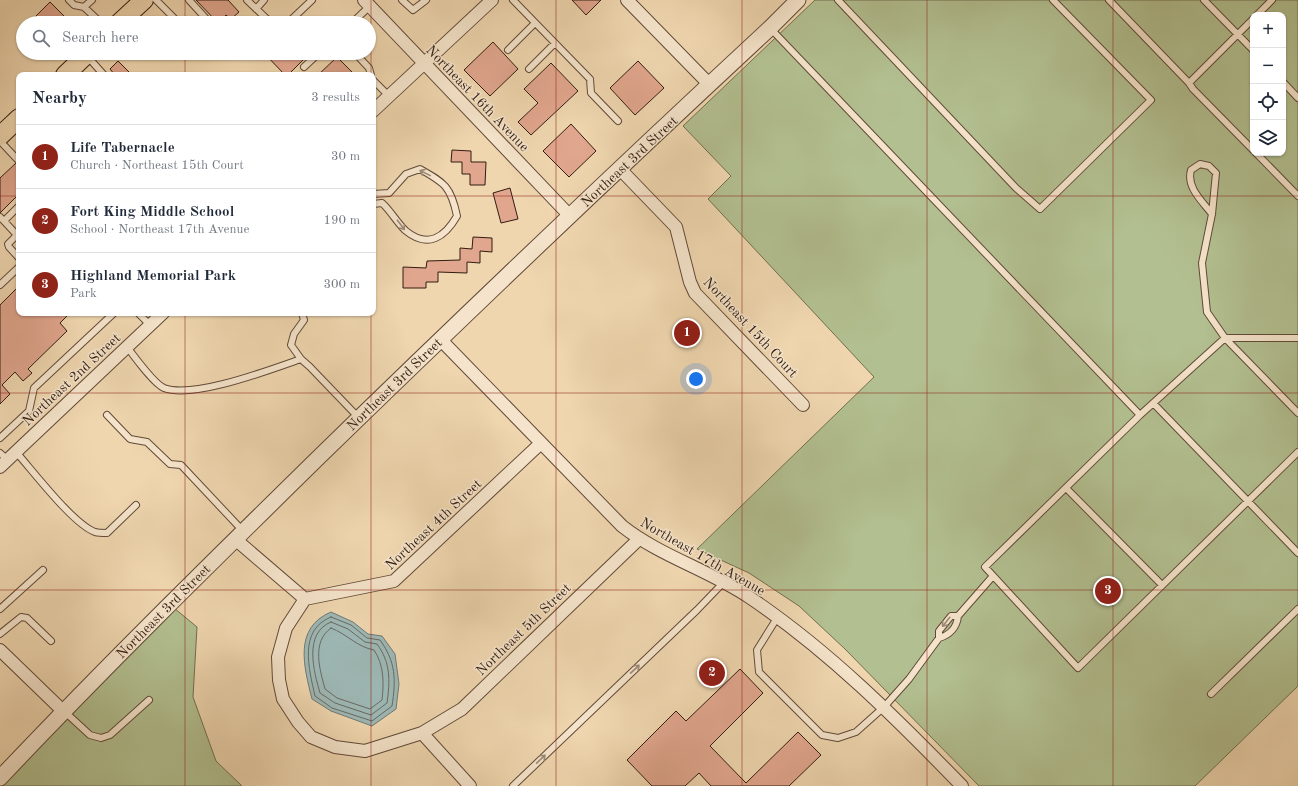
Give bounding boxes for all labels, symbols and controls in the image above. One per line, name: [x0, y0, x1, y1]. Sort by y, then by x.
map controls: [1250, 12, 1286, 156]
button: +: [1250, 12, 1286, 48]
search box: [16, 16, 376, 60]
icon: search: [30, 27, 52, 49]
text: Search here: [62, 31, 139, 46]
street label: Northeast 16th Avenue: [423, 43, 531, 154]
button: −: [1250, 48, 1286, 84]
button: locate: [1250, 84, 1286, 120]
text: Nearby: [32, 90, 87, 107]
text: 3 results: [311, 91, 360, 104]
street label: Northeast 3rd Street: [579, 113, 681, 210]
button: layers: [1250, 120, 1286, 156]
text: Life Tabernacle: [70, 141, 175, 156]
text: 1: [41, 150, 49, 163]
text: 30 m: [331, 150, 360, 163]
text: Church · Northeast 15th Court: [70, 159, 244, 172]
one-way arrow: [419, 169, 431, 176]
text: Fort King Middle School: [70, 205, 234, 220]
text: 2: [41, 214, 49, 227]
text: 190 m: [323, 214, 360, 227]
one-way arrow: [397, 219, 406, 230]
text: School · Northeast 17th Avenue: [70, 223, 249, 236]
text: Highland Memorial Park: [70, 269, 236, 284]
street label: Northeast 15th Court: [700, 275, 800, 381]
text: 3: [41, 278, 49, 291]
text: 300 m: [323, 278, 360, 291]
text: Park: [70, 287, 97, 300]
pin: 1: [674, 318, 700, 348]
street label: Northeast 2nd Street: [20, 331, 123, 429]
street label: Northeast 3rd Street: [344, 336, 445, 434]
your location: [686, 369, 706, 389]
street label: Northeast 4th Street: [383, 477, 485, 573]
street label: Northeast 17th Avenue: [638, 515, 767, 598]
street label: Northeast 3rd Street: [114, 562, 213, 661]
pin: 3: [1095, 576, 1121, 606]
street label: Northeast 5th Street: [474, 581, 574, 678]
one-way arrow: [942, 617, 951, 628]
pin: 2: [699, 658, 725, 688]
one-way arrow: [630, 664, 640, 674]
one-way arrow: [536, 754, 546, 764]

